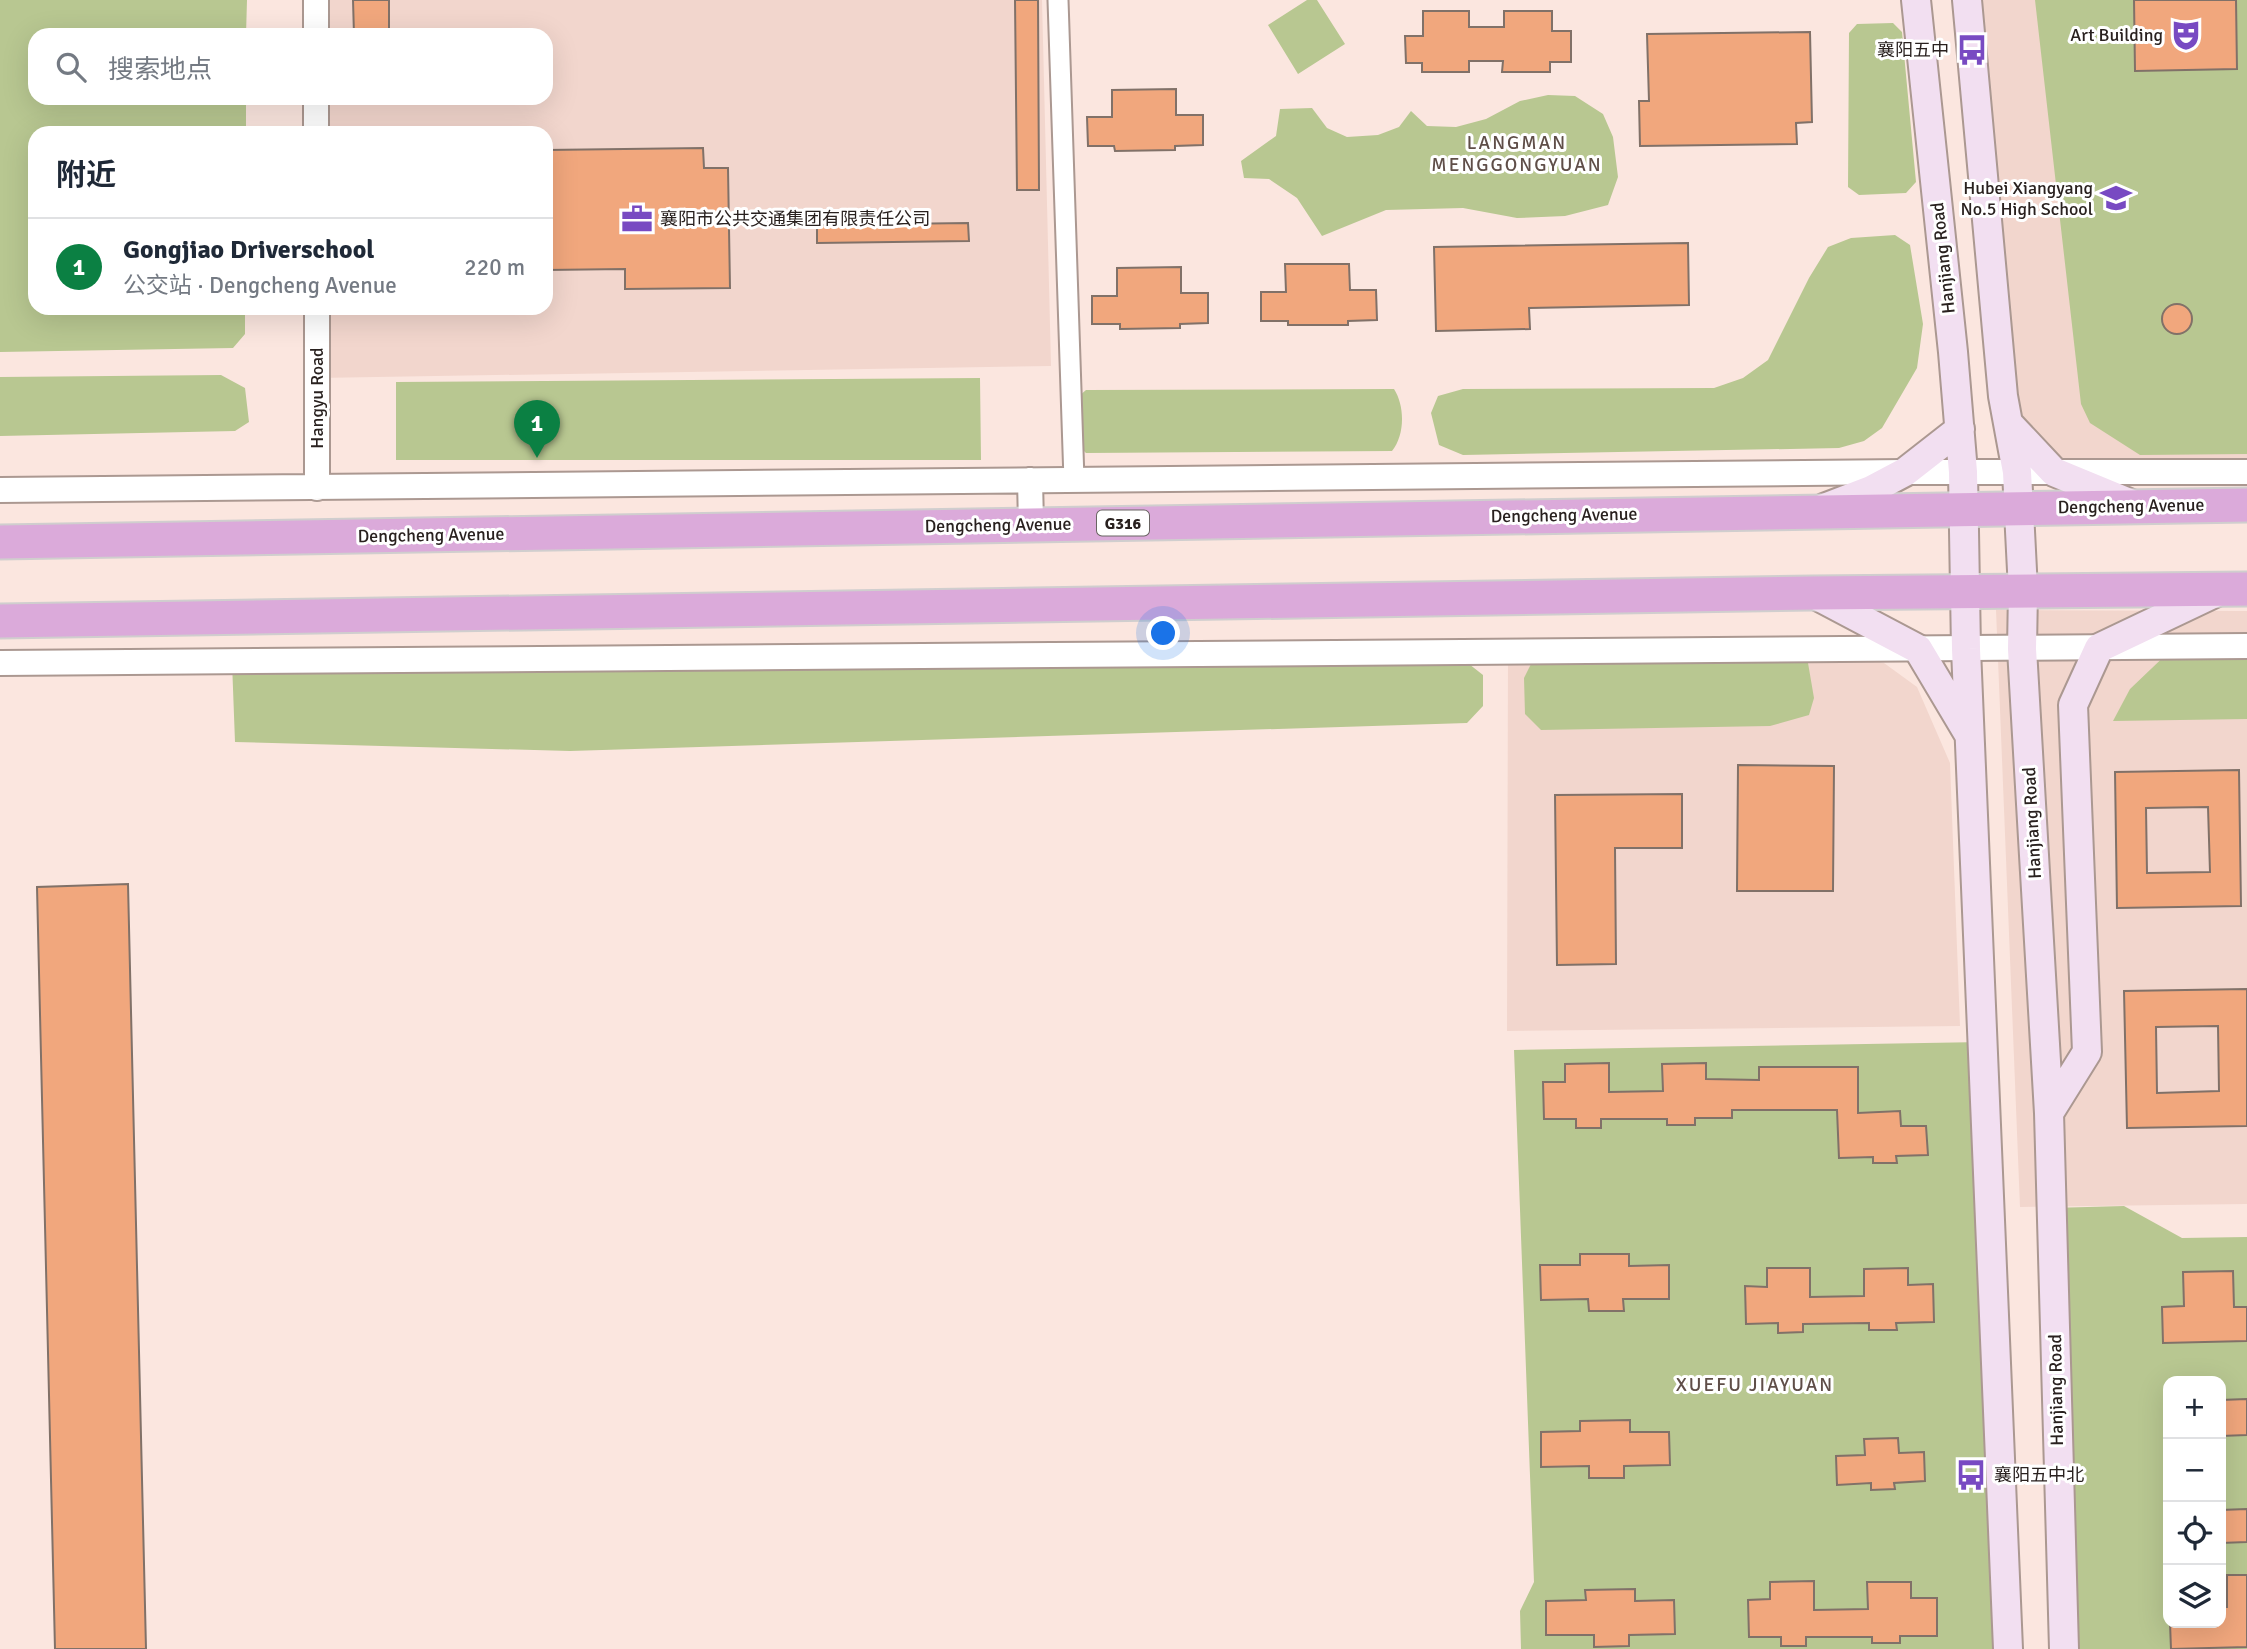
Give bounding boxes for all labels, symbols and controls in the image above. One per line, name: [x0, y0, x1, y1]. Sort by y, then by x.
theatre icon: Art Building: [2169, 18, 2203, 52]
place label: Art Building: [2070, 24, 2163, 46]
search box: [28, 28, 553, 105]
bus stop icon: 襄阳五中: [1955, 33, 1989, 67]
place label: 襄阳五中: [1877, 39, 1949, 61]
icon: search: [52, 48, 90, 86]
text: 搜索地点: [108, 54, 212, 86]
district label: LANGMAN MENGGONGYUAN: [1431, 131, 1603, 177]
text: 附近: [56, 157, 116, 194]
place label: Hubei Xiangyang No.5 High School: [1961, 177, 2093, 220]
school or university icon: Hubei Xiangyang No.5 High School: [2099, 181, 2133, 215]
street label: Hanjiang Road: [1926, 201, 1960, 315]
office icon: 襄阳市公共交通集团有限责任公司: [620, 202, 654, 236]
place label: 襄阳市公共交通集团有限责任公司: [660, 208, 930, 230]
text: Gongjiao Driverschool: [123, 234, 374, 266]
text: 1: [73, 253, 85, 282]
text: 220 m: [464, 253, 525, 282]
text: 公交站 · Dengcheng Avenue: [123, 271, 397, 300]
street label: Hangyu Road: [306, 347, 328, 449]
pin: 1: [514, 400, 560, 458]
street label: Dengcheng Avenue: [2057, 494, 2205, 518]
street label: Dengcheng Avenue: [1490, 503, 1638, 527]
road number: G316: [1097, 510, 1149, 536]
street label: Dengcheng Avenue: [924, 513, 1072, 537]
street label: Dengcheng Avenue: [357, 523, 505, 547]
your location: [1146, 616, 1180, 650]
street label: Hanjiang Road: [2018, 767, 2046, 879]
street label: Hanjiang Road: [2044, 1334, 2068, 1446]
district label: XUEFU JIAYUAN: [1676, 1373, 1834, 1397]
map controls: [2163, 1376, 2226, 1628]
button: +: [2163, 1376, 2226, 1439]
button: −: [2163, 1439, 2226, 1502]
bus stop icon: 襄阳五中北: [1954, 1458, 1988, 1492]
place label: 襄阳五中北: [1994, 1464, 2084, 1486]
button: locate: [2163, 1502, 2226, 1565]
button: layers: [2163, 1565, 2226, 1628]

